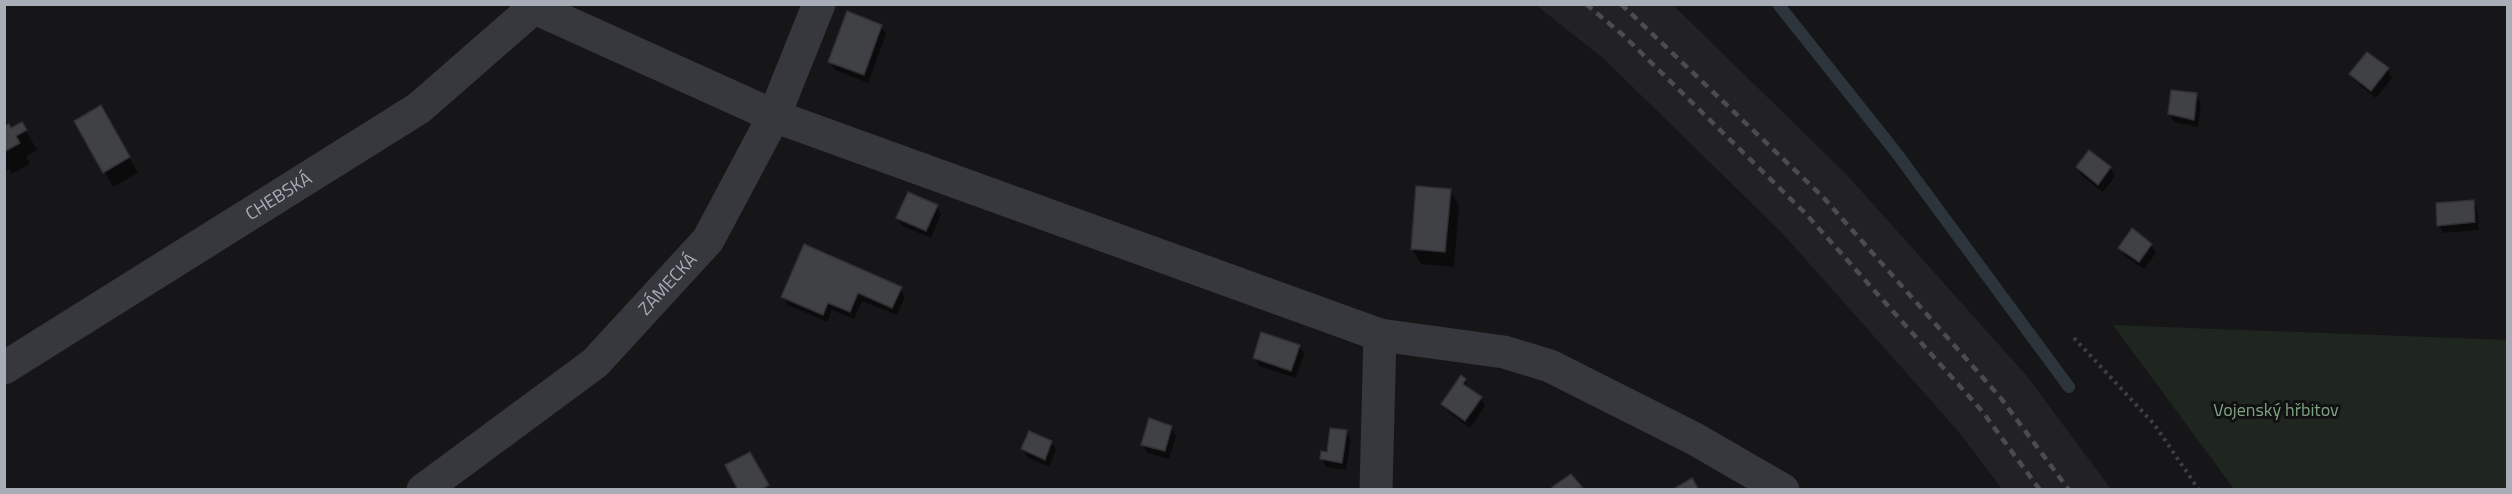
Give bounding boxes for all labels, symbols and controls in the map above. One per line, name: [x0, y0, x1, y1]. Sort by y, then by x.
street label: CHEBSKÁ: [240, 164, 317, 227]
street label: ZÁMECKÁ: [631, 246, 703, 321]
park label: Vojenský hřbitov: [2213, 396, 2339, 423]

